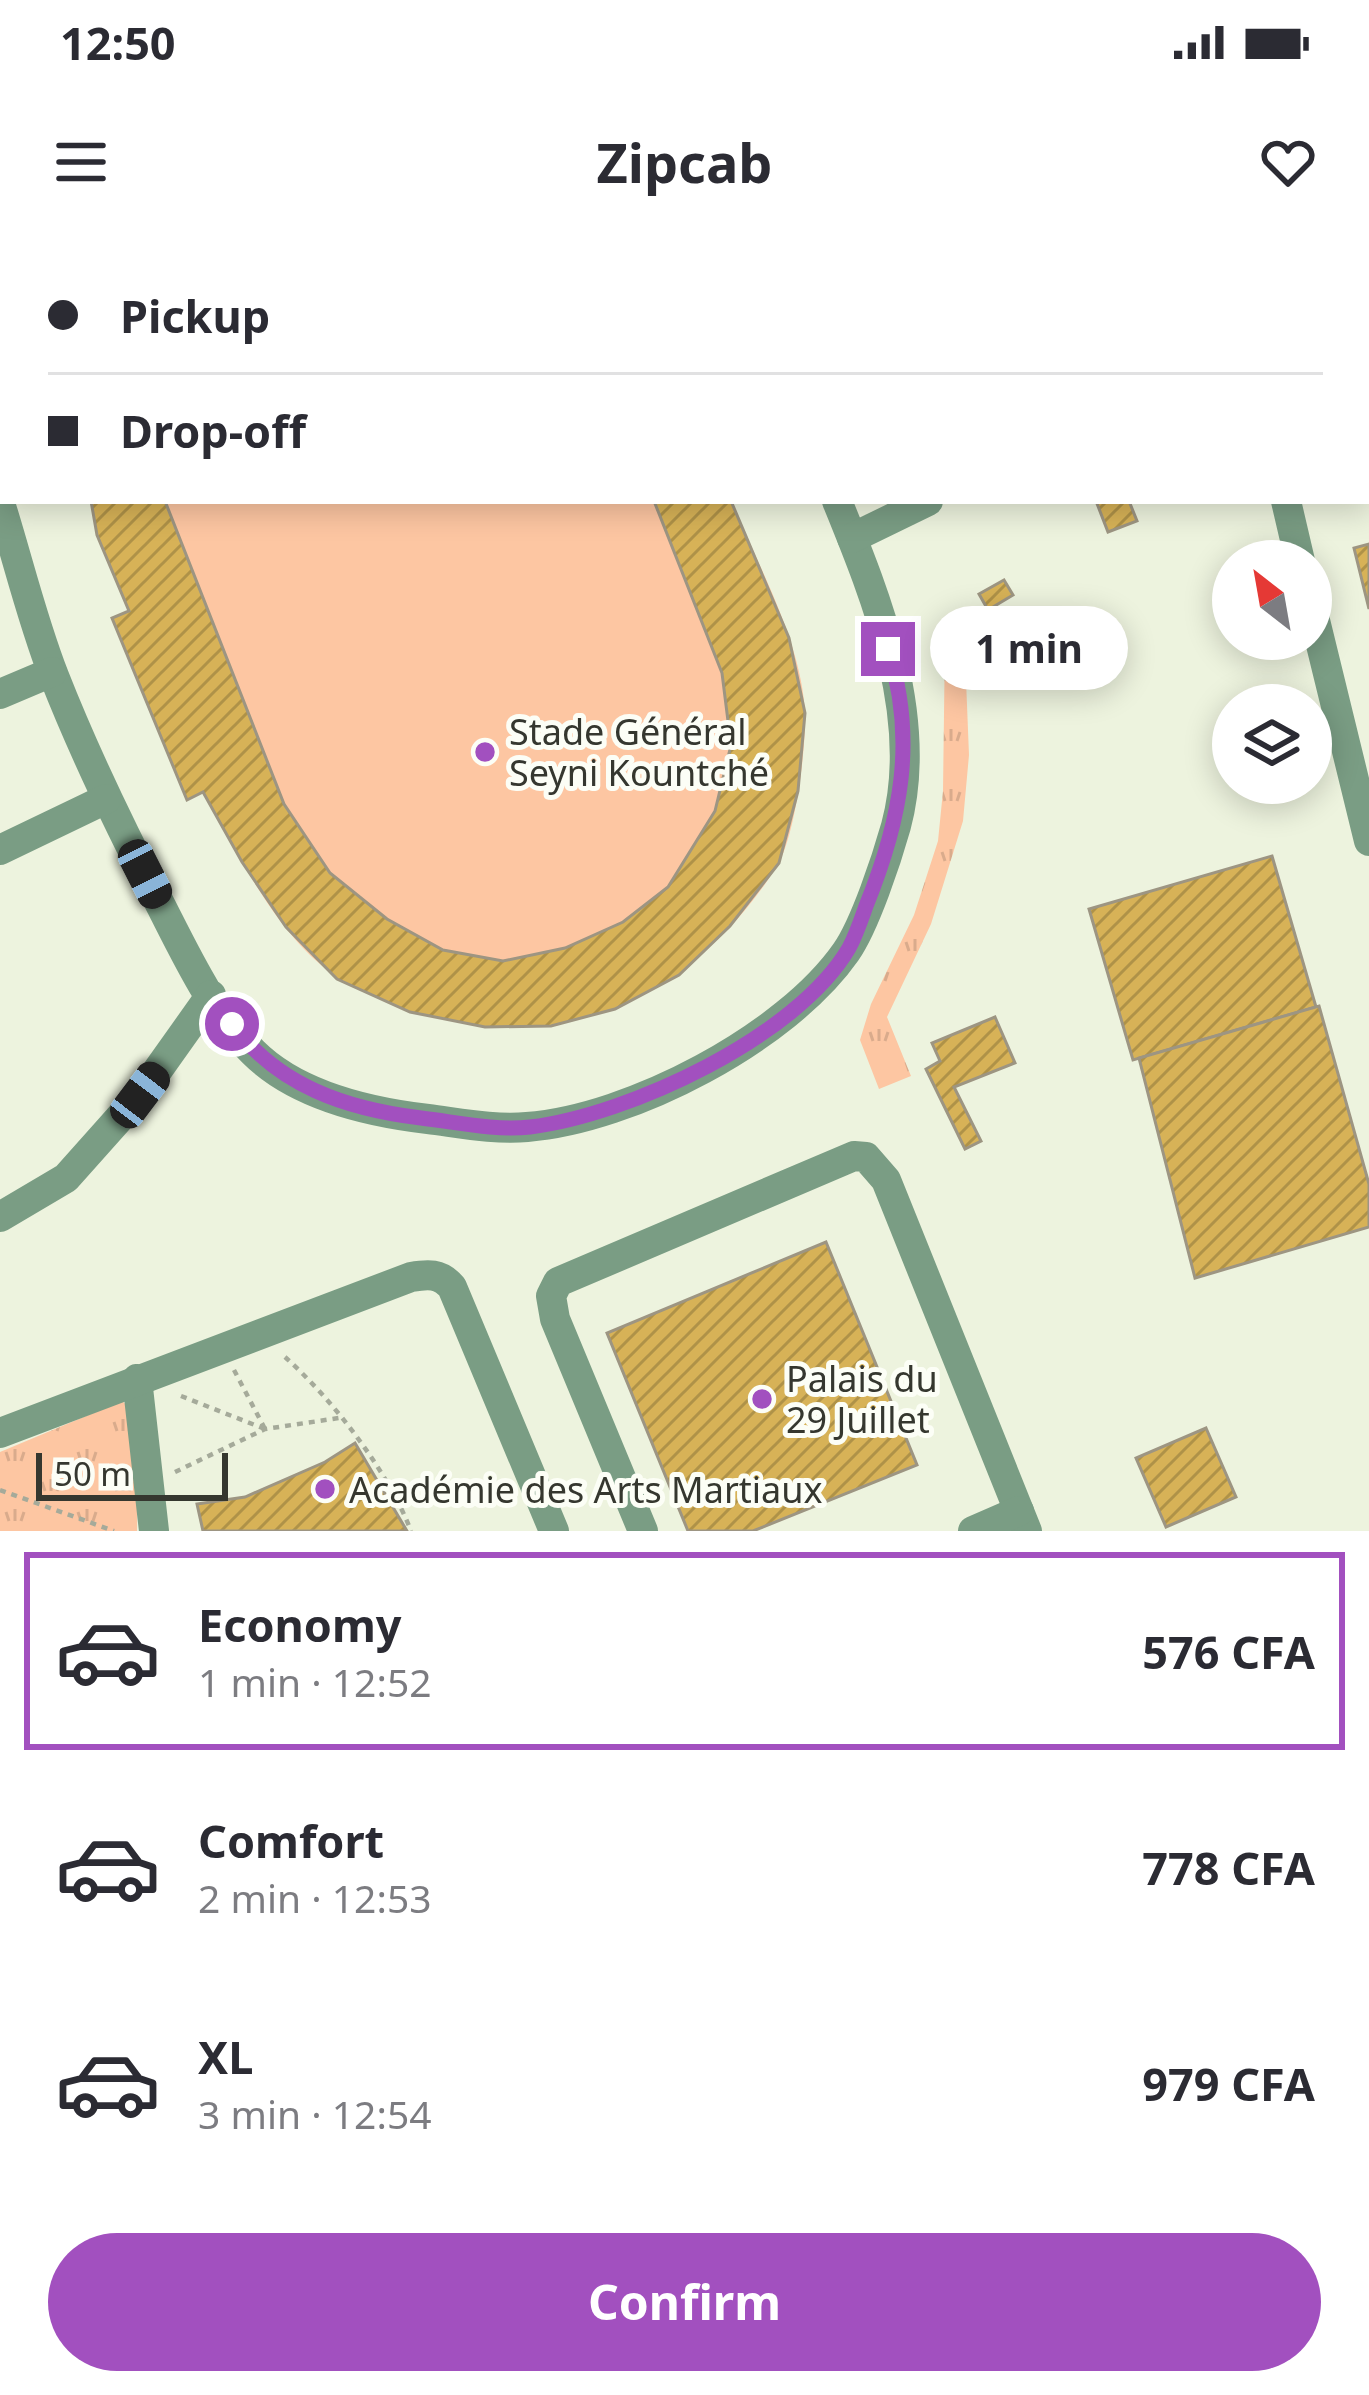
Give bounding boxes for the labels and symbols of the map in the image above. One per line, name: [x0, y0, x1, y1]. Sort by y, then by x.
north arrow: [1212, 540, 1332, 660]
callout: 1 min: [930, 607, 1128, 691]
route end: [861, 622, 915, 676]
place label: Stade Général Seyni Kountché: [509, 707, 769, 797]
marker: Stade Général Seyni Kountché: [472, 739, 498, 765]
car: [113, 834, 177, 914]
route start: [205, 997, 259, 1051]
car: [104, 1055, 176, 1135]
place label: Palais du 29 Juillet: [786, 1354, 938, 1444]
marker: Palais du 29 Juillet: [749, 1386, 775, 1412]
scale bar: [36, 1447, 228, 1500]
place label: Académie des Arts Martiaux: [349, 1465, 823, 1514]
marker: Académie des Arts Martiaux: [312, 1476, 338, 1502]

